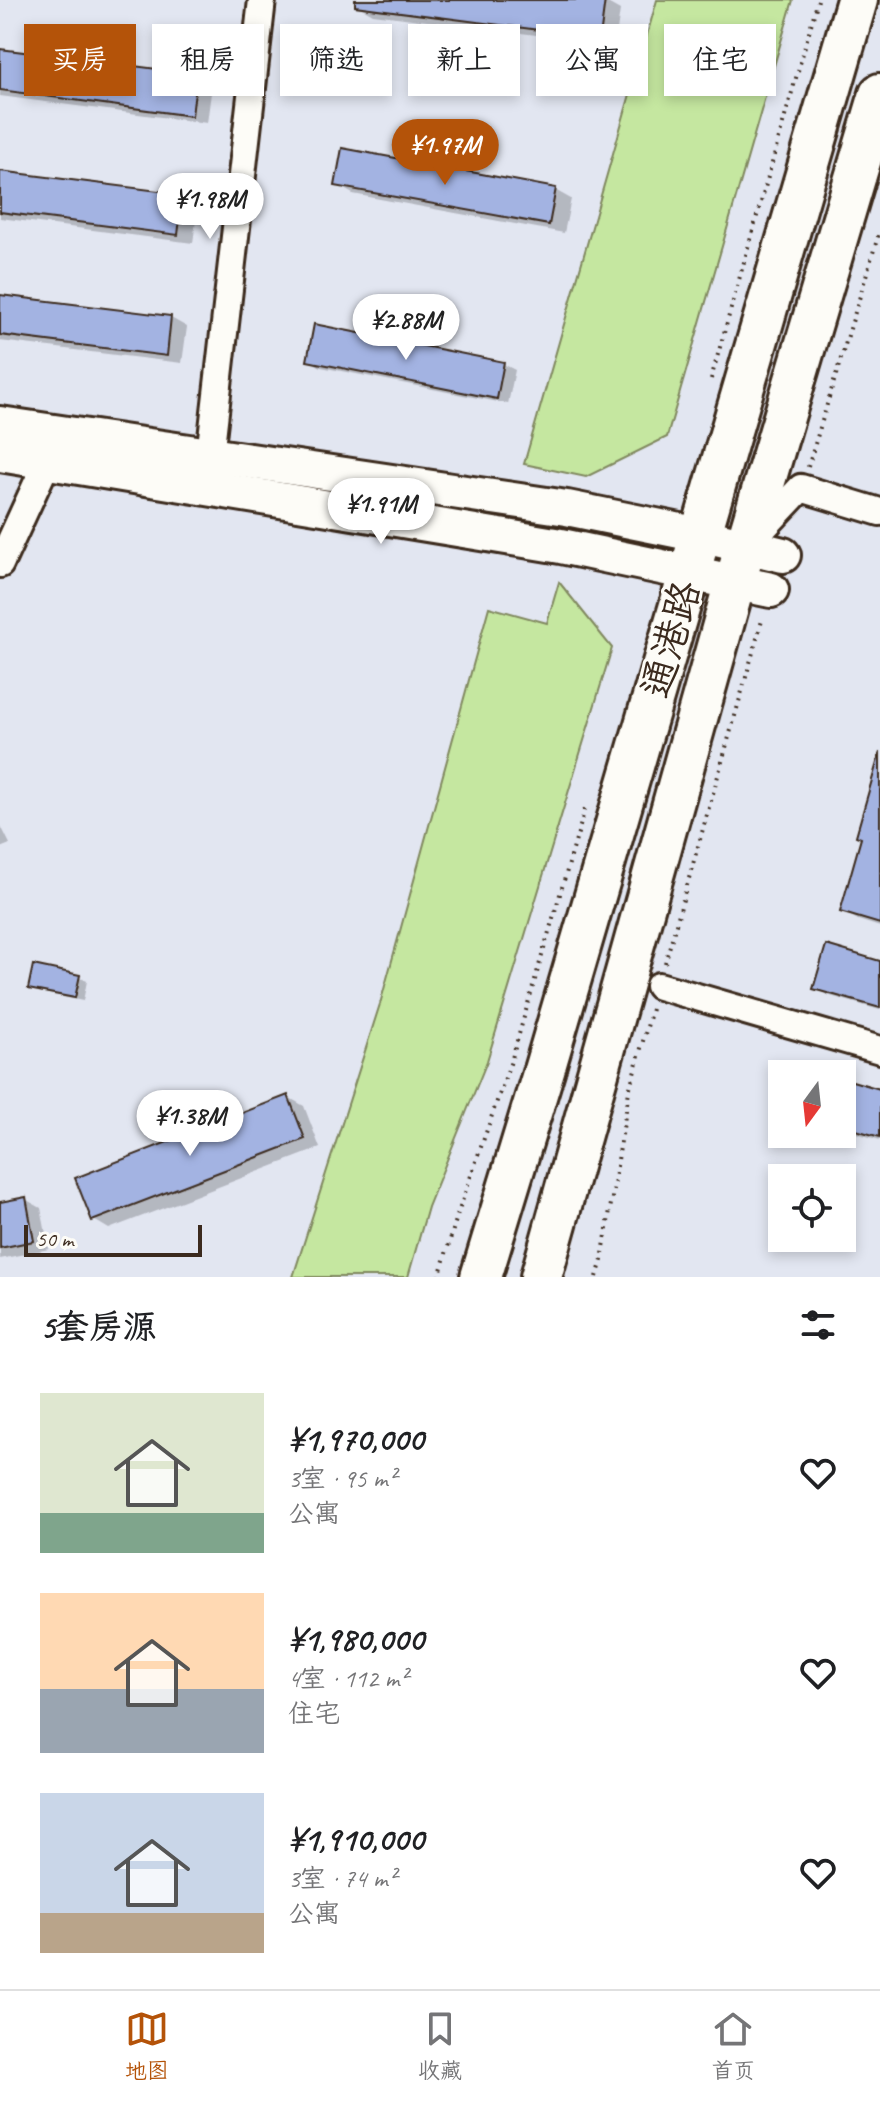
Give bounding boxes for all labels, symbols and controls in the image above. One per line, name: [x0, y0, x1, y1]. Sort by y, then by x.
chip: 买房: [24, 24, 136, 96]
chip: 租房: [152, 24, 264, 96]
chip: 筛选: [280, 24, 392, 96]
chip: 新上: [408, 24, 520, 96]
chip: 公寓: [536, 24, 648, 96]
chip: 住宅: [664, 24, 776, 96]
pin: ¥1.97M: [380, 119, 510, 187]
text: ¥1.97M: [410, 128, 480, 161]
pin: ¥1.98M: [145, 173, 275, 241]
text: ¥1.98M: [175, 182, 245, 215]
pin: ¥2.88M: [341, 294, 471, 362]
text: ¥2.88M: [371, 303, 441, 336]
pin: ¥1.91M: [316, 478, 446, 546]
text: ¥1.91M: [346, 487, 416, 520]
street label: 通港路: [630, 575, 712, 704]
north arrow: [768, 1060, 856, 1148]
map controls: [768, 1060, 856, 1252]
pin: ¥1.38M: [125, 1090, 255, 1158]
text: ¥1.38M: [155, 1099, 225, 1132]
button: locate: [768, 1164, 856, 1252]
scale bar: [24, 1221, 202, 1257]
text: 50 m: [36, 1225, 73, 1253]
icon: filters: [796, 1303, 840, 1347]
text: 5套房源: [40, 1305, 157, 1348]
text: ¥1,970,000: [288, 1417, 423, 1460]
icon: home: [104, 1425, 200, 1521]
icon: heart: [796, 1451, 840, 1495]
text: 3室 · 95 m²: [288, 1462, 396, 1495]
text: 公寓: [288, 1497, 340, 1530]
text: ¥1,980,000: [288, 1617, 423, 1660]
icon: home: [104, 1625, 200, 1721]
icon: heart: [796, 1651, 840, 1695]
text: 4室 · 112 m²: [288, 1662, 407, 1695]
text: 住宅: [288, 1697, 340, 1730]
text: ¥1,910,000: [288, 1817, 423, 1860]
icon: home: [104, 1825, 200, 1921]
icon: heart: [796, 1851, 840, 1895]
text: 3室 · 74 m²: [288, 1862, 396, 1895]
text: 公寓: [288, 1897, 340, 1930]
tab: 地图: [125, 2007, 169, 2085]
tab: 收藏: [418, 2007, 462, 2085]
tab: 首页: [711, 2007, 755, 2085]

